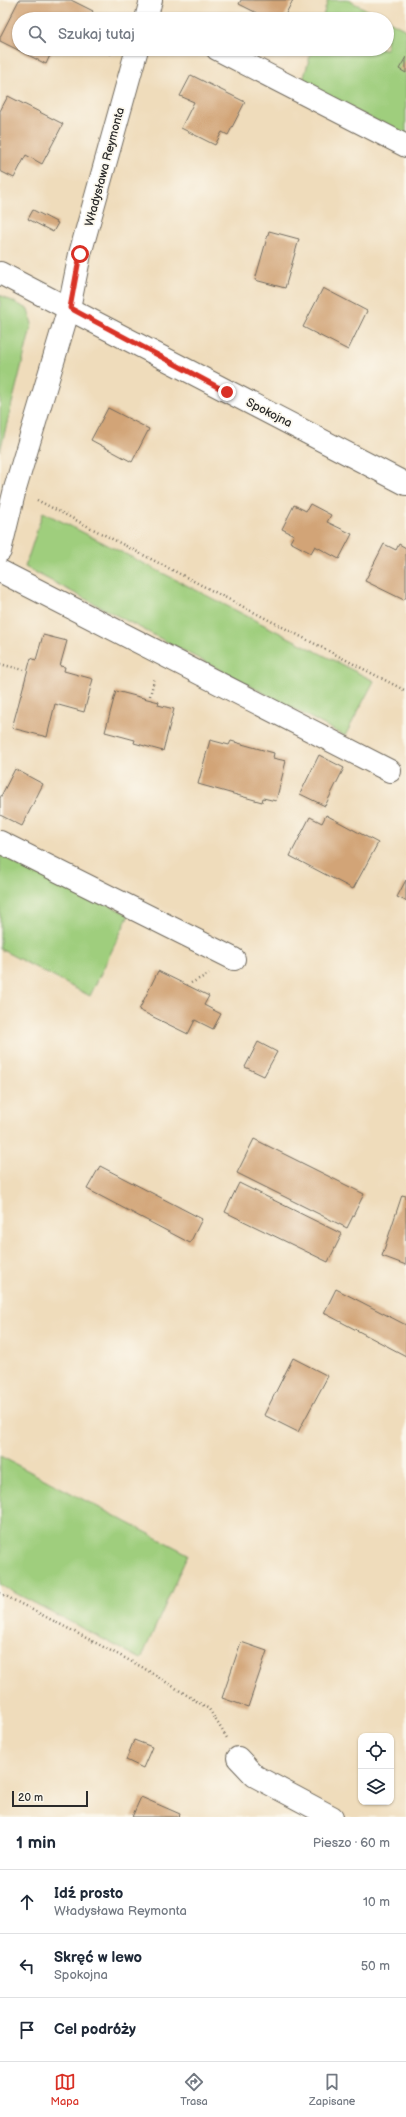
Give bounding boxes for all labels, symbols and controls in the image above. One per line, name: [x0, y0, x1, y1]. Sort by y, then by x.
search box: [12, 12, 394, 56]
icon: search: [26, 23, 48, 45]
text: Szukaj tutaj: [58, 25, 135, 44]
street label: Władysława Reymonta: [82, 106, 128, 228]
route start: [71, 245, 89, 263]
route end: [218, 383, 236, 401]
street label: Spokojna: [243, 395, 295, 431]
map controls: [358, 1733, 394, 1805]
button: locate: [358, 1733, 394, 1769]
button: layers: [358, 1769, 394, 1805]
scale bar: [12, 1789, 88, 1808]
text: 20 m: [18, 1791, 43, 1804]
text: 1 min: [16, 1833, 56, 1853]
text: Pieszo · 60 m: [313, 1835, 390, 1851]
text: Idź prosto: [54, 1884, 123, 1903]
icon: ahead: [16, 1891, 38, 1913]
text: 10 m: [363, 1894, 390, 1910]
text: Władysława Reymonta: [54, 1903, 187, 1919]
text: Skręć w lewo: [54, 1948, 142, 1967]
icon: left: [16, 1955, 38, 1977]
text: 50 m: [361, 1958, 390, 1974]
text: Spokojna: [54, 1967, 108, 1983]
icon: arrive: [16, 2019, 38, 2041]
text: Cel podróży: [54, 2020, 136, 2039]
tab: Mapa: [51, 2071, 79, 2108]
tab: Trasa: [180, 2071, 208, 2108]
tab: Zapisane: [309, 2071, 355, 2108]

